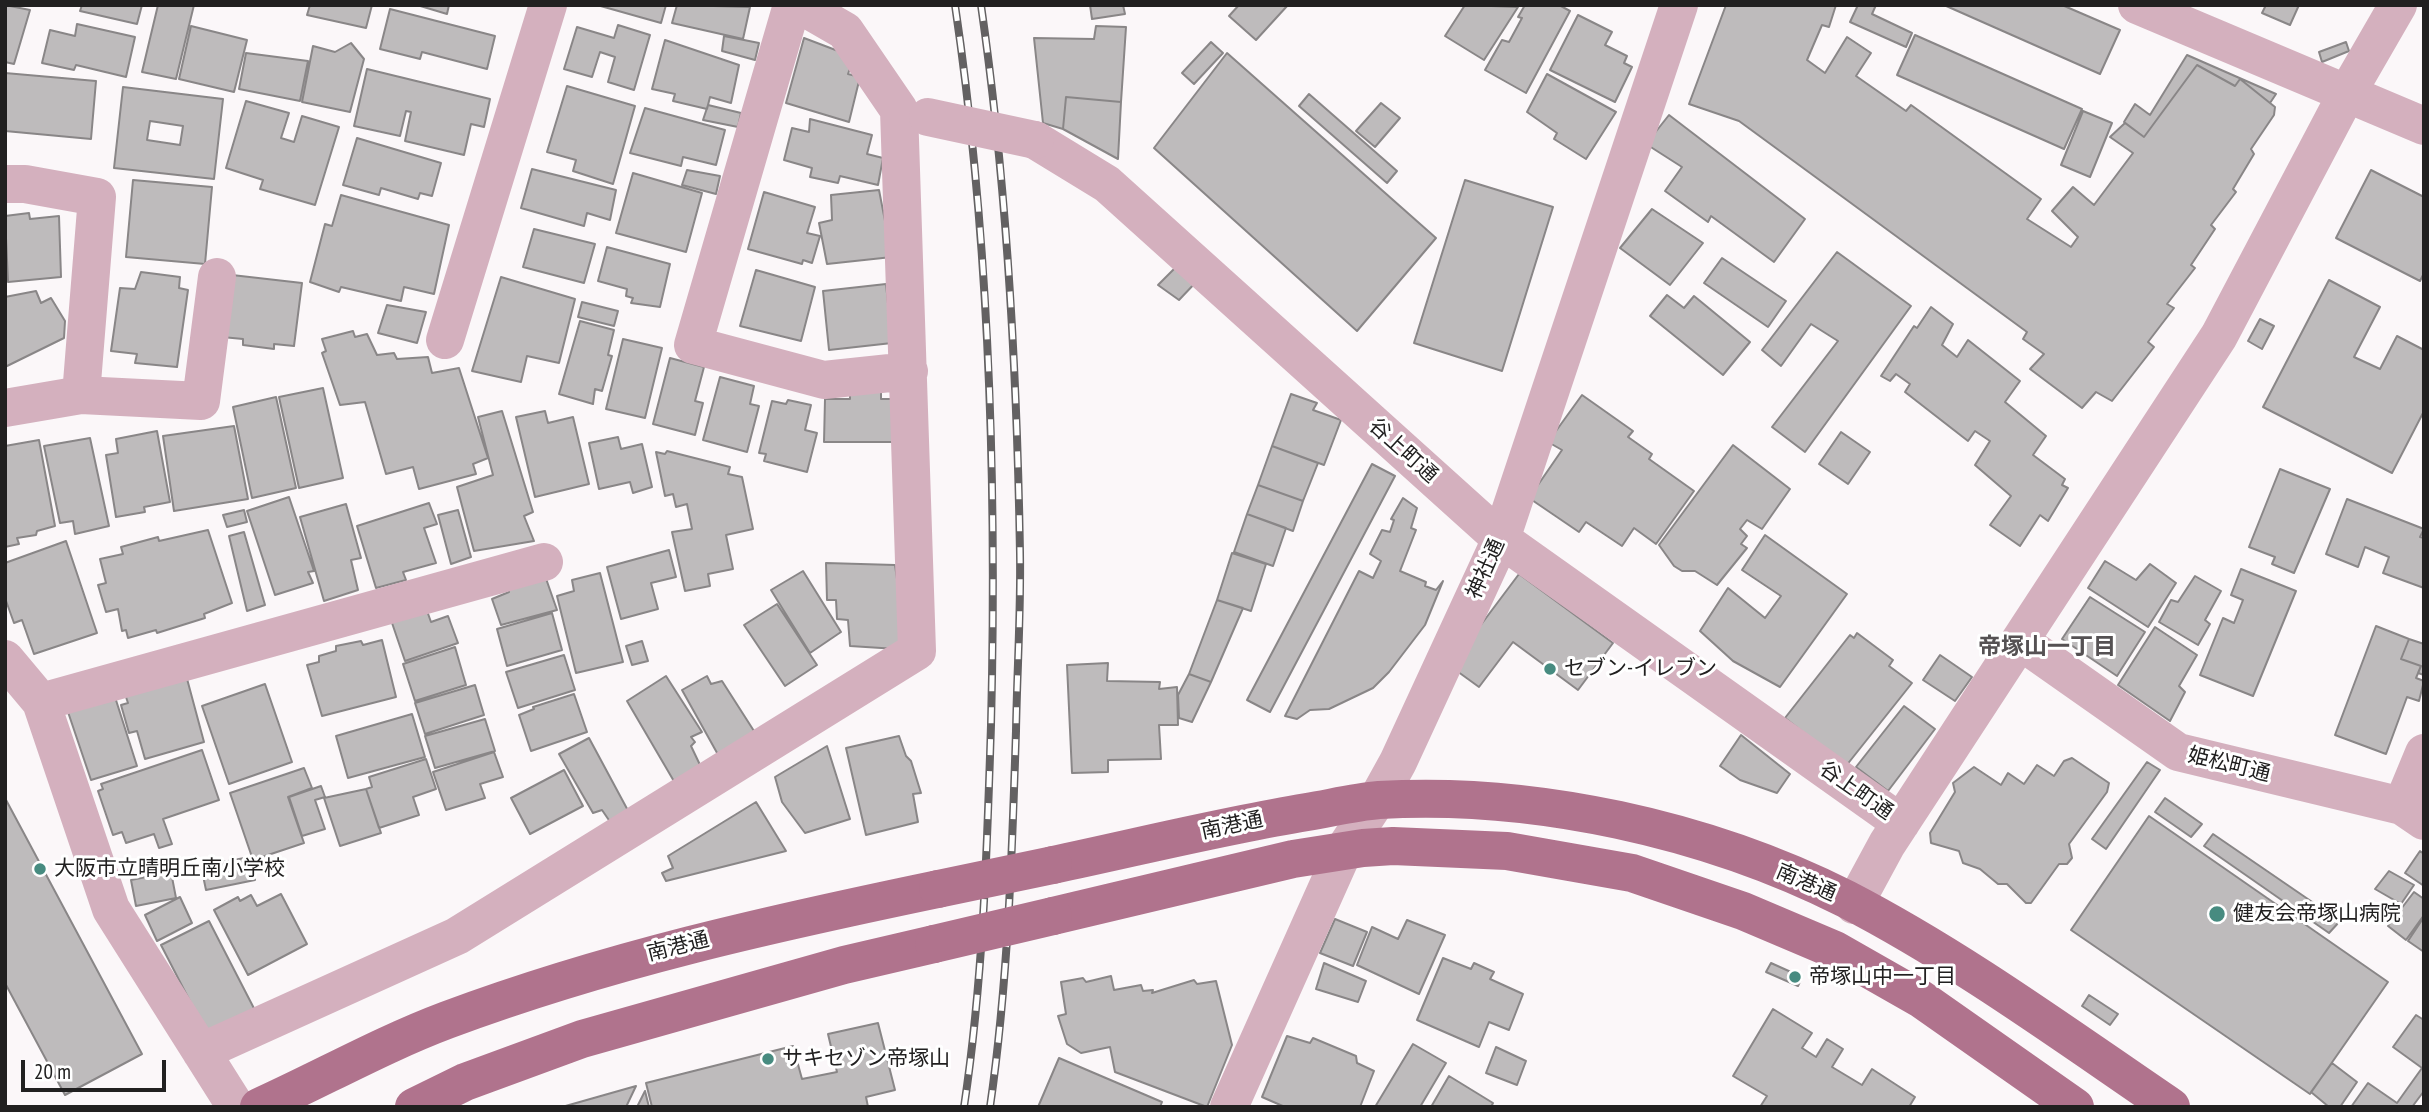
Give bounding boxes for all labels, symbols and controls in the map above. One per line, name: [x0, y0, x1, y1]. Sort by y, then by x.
street label: 谷上町通: [1363, 414, 1443, 488]
street label: 神社通: [1462, 535, 1510, 603]
district label: 帝塚山一丁目: [1978, 633, 2116, 661]
place label: セブン-イレブン: [1564, 656, 1717, 682]
marker: セブン-イレブン: [1542, 661, 1558, 677]
street label: 姫松町通: [2185, 743, 2273, 787]
street label: 谷上町通: [1814, 757, 1898, 825]
street label: 南港通: [1199, 807, 1265, 845]
place label: 大阪市立晴明丘南小学校: [54, 856, 285, 882]
street label: 南港通: [1772, 859, 1840, 907]
marker: 大阪市立晴明丘南小学校: [32, 861, 48, 877]
place label: 健友会帝塚山病院: [2233, 901, 2401, 927]
marker: 健友会帝塚山病院: [2207, 904, 2227, 924]
street label: 南港通: [644, 927, 712, 967]
place label: 帝塚山中一丁目: [1809, 964, 1956, 990]
marker: 帝塚山中一丁目: [1787, 969, 1803, 985]
scale bar: [24, 1046, 170, 1090]
place label: サキセゾン帝塚山: [782, 1046, 950, 1072]
marker: サキセゾン帝塚山: [760, 1051, 776, 1067]
text: 20 m: [34, 1058, 71, 1085]

